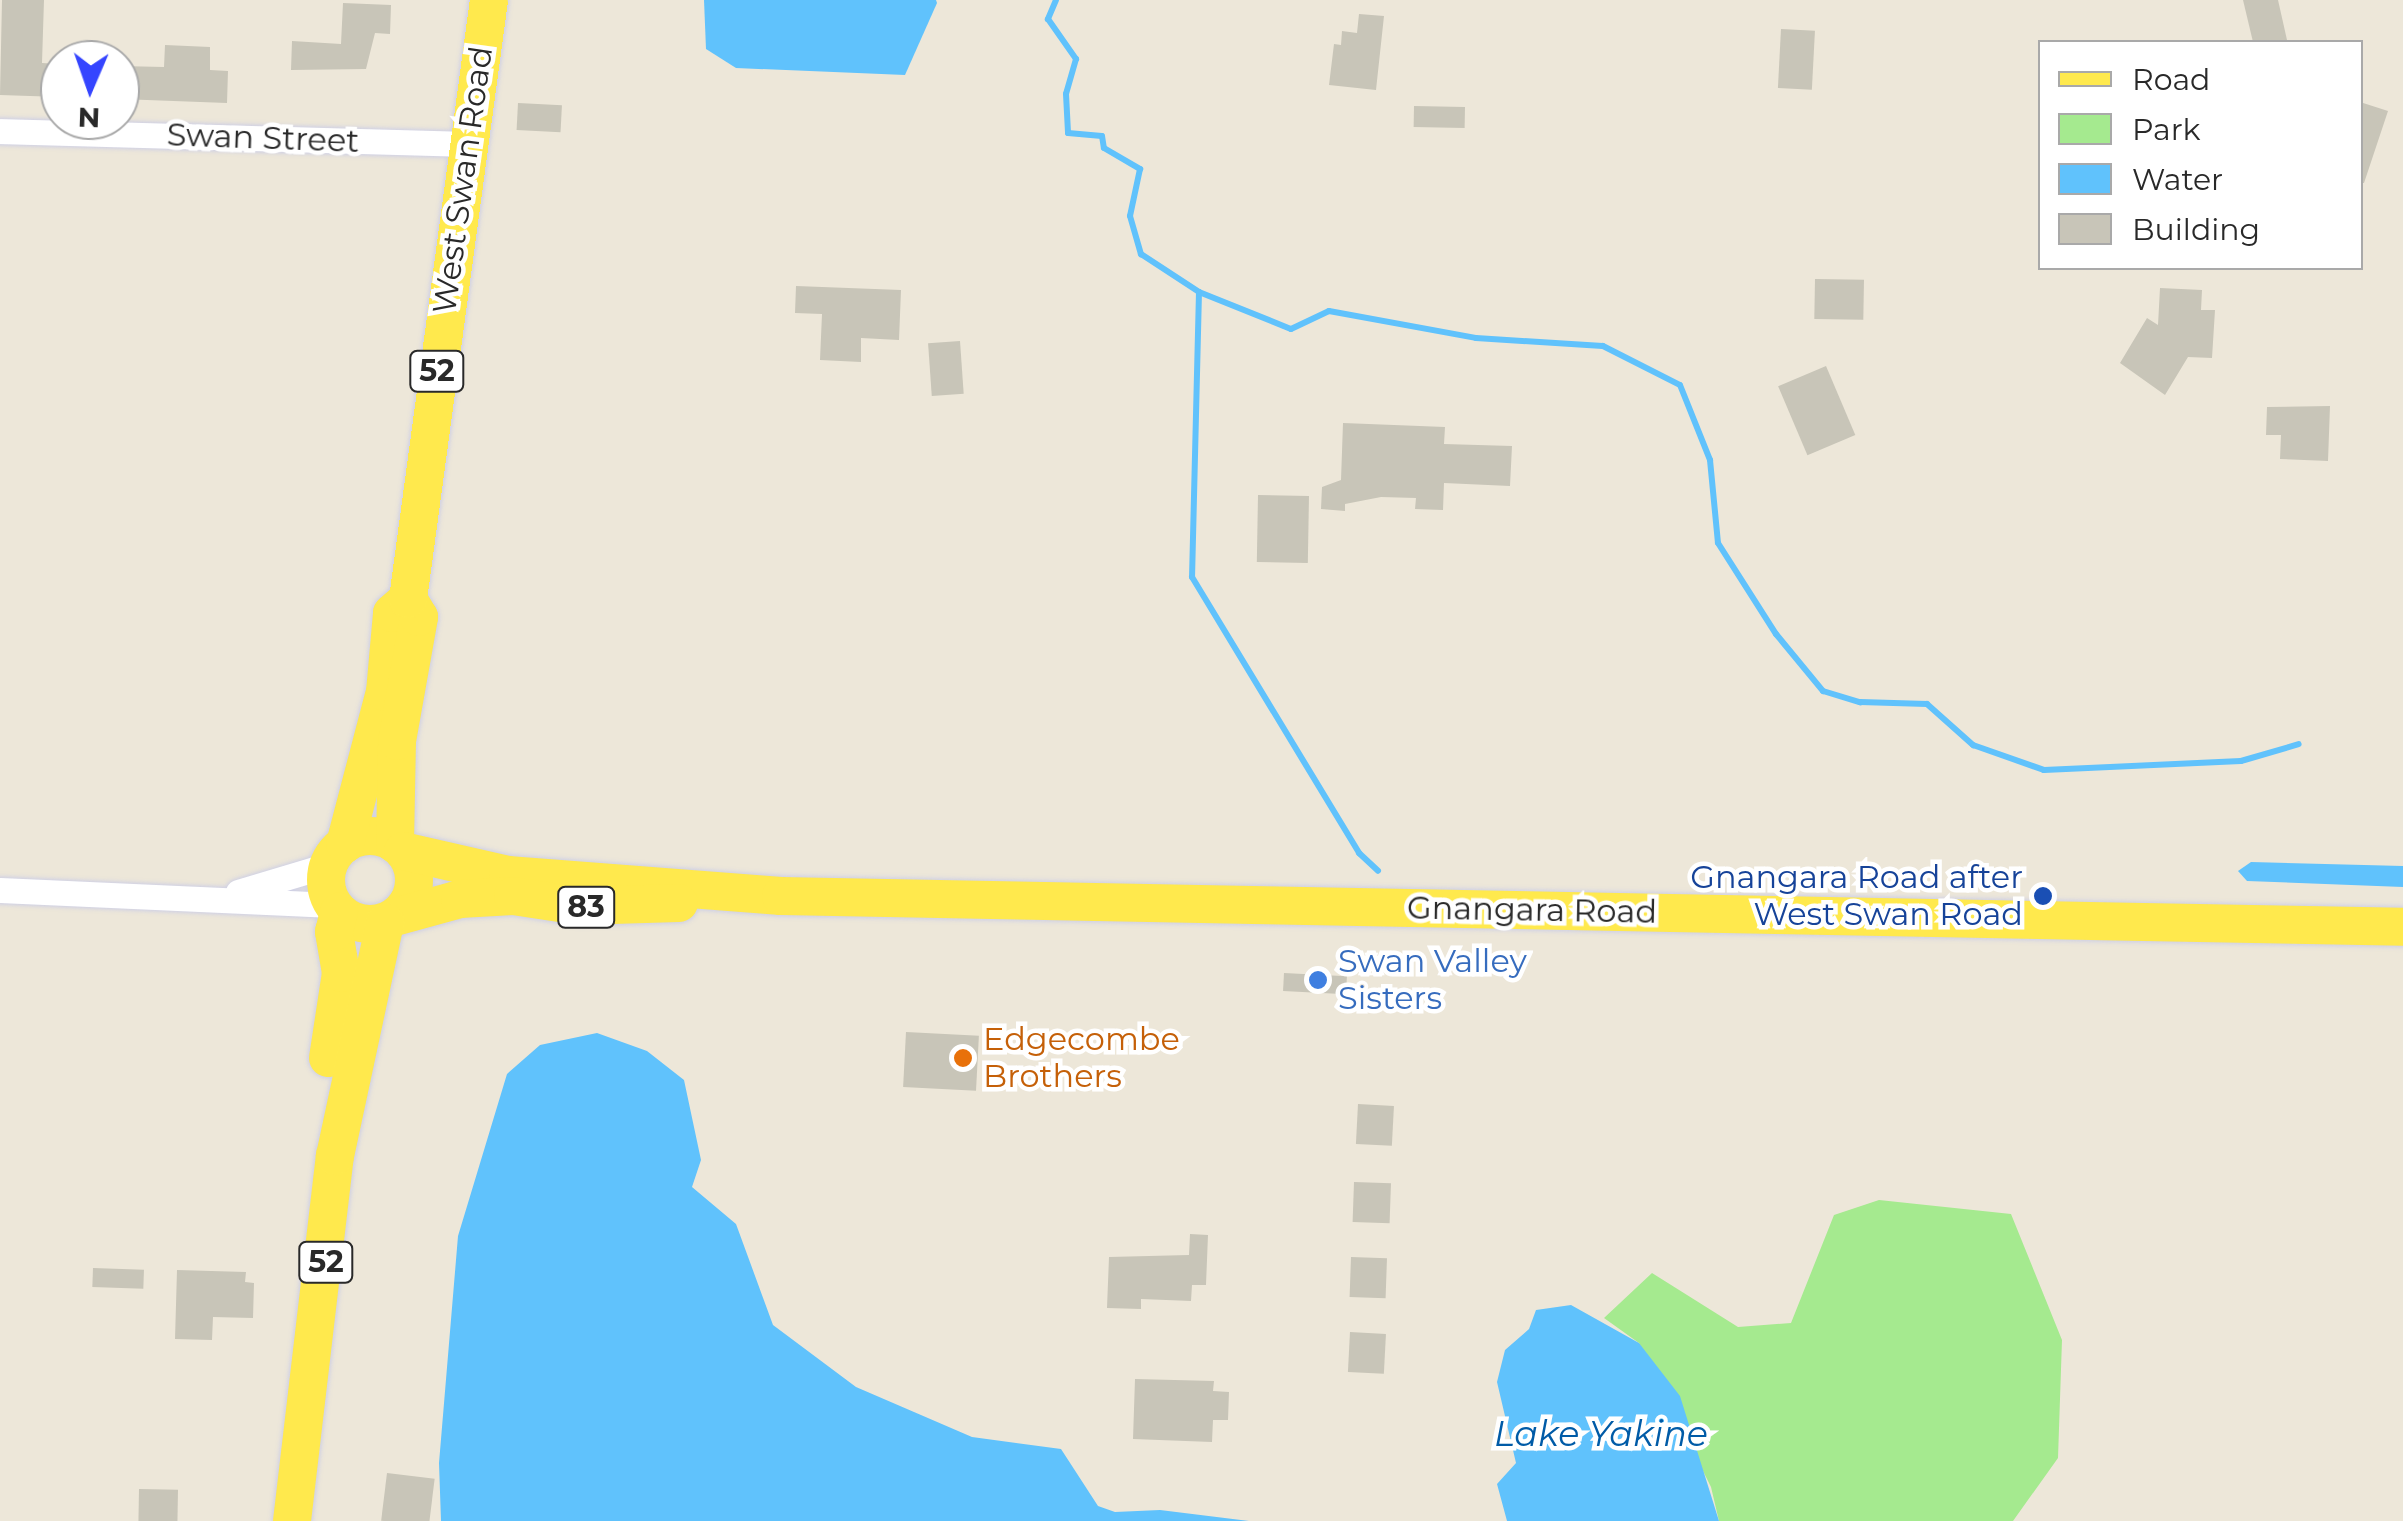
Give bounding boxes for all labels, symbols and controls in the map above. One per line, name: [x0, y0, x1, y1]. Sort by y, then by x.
north arrow: [40, 40, 140, 140]
legend: [2038, 40, 2363, 270]
street label: West Swan Road: [425, 44, 501, 316]
text: Road: [2132, 61, 2210, 98]
text: N: [77, 101, 101, 135]
text: Park: [2132, 111, 2201, 148]
street label: Swan Street: [166, 115, 360, 161]
text: Water: [2132, 161, 2223, 198]
text: Building: [2132, 211, 2260, 248]
road number: 52: [407, 346, 467, 396]
place label: Gnangara Road after West Swan Road: [1690, 859, 2023, 934]
road number: 83: [556, 882, 616, 932]
marker: Gnangara Road after West Swan Road: [2032, 885, 2054, 907]
street label: Gnangara Road: [1407, 889, 1657, 931]
place label: Swan Valley Sisters: [1338, 943, 1527, 1018]
marker: Swan Valley Sisters: [1307, 969, 1329, 991]
place label: Edgecombe Brothers: [983, 1021, 1180, 1096]
marker: Edgecombe Brothers: [952, 1047, 974, 1069]
road number: 52: [296, 1237, 356, 1287]
water label: Lake Yakine: [1494, 1413, 1708, 1455]

